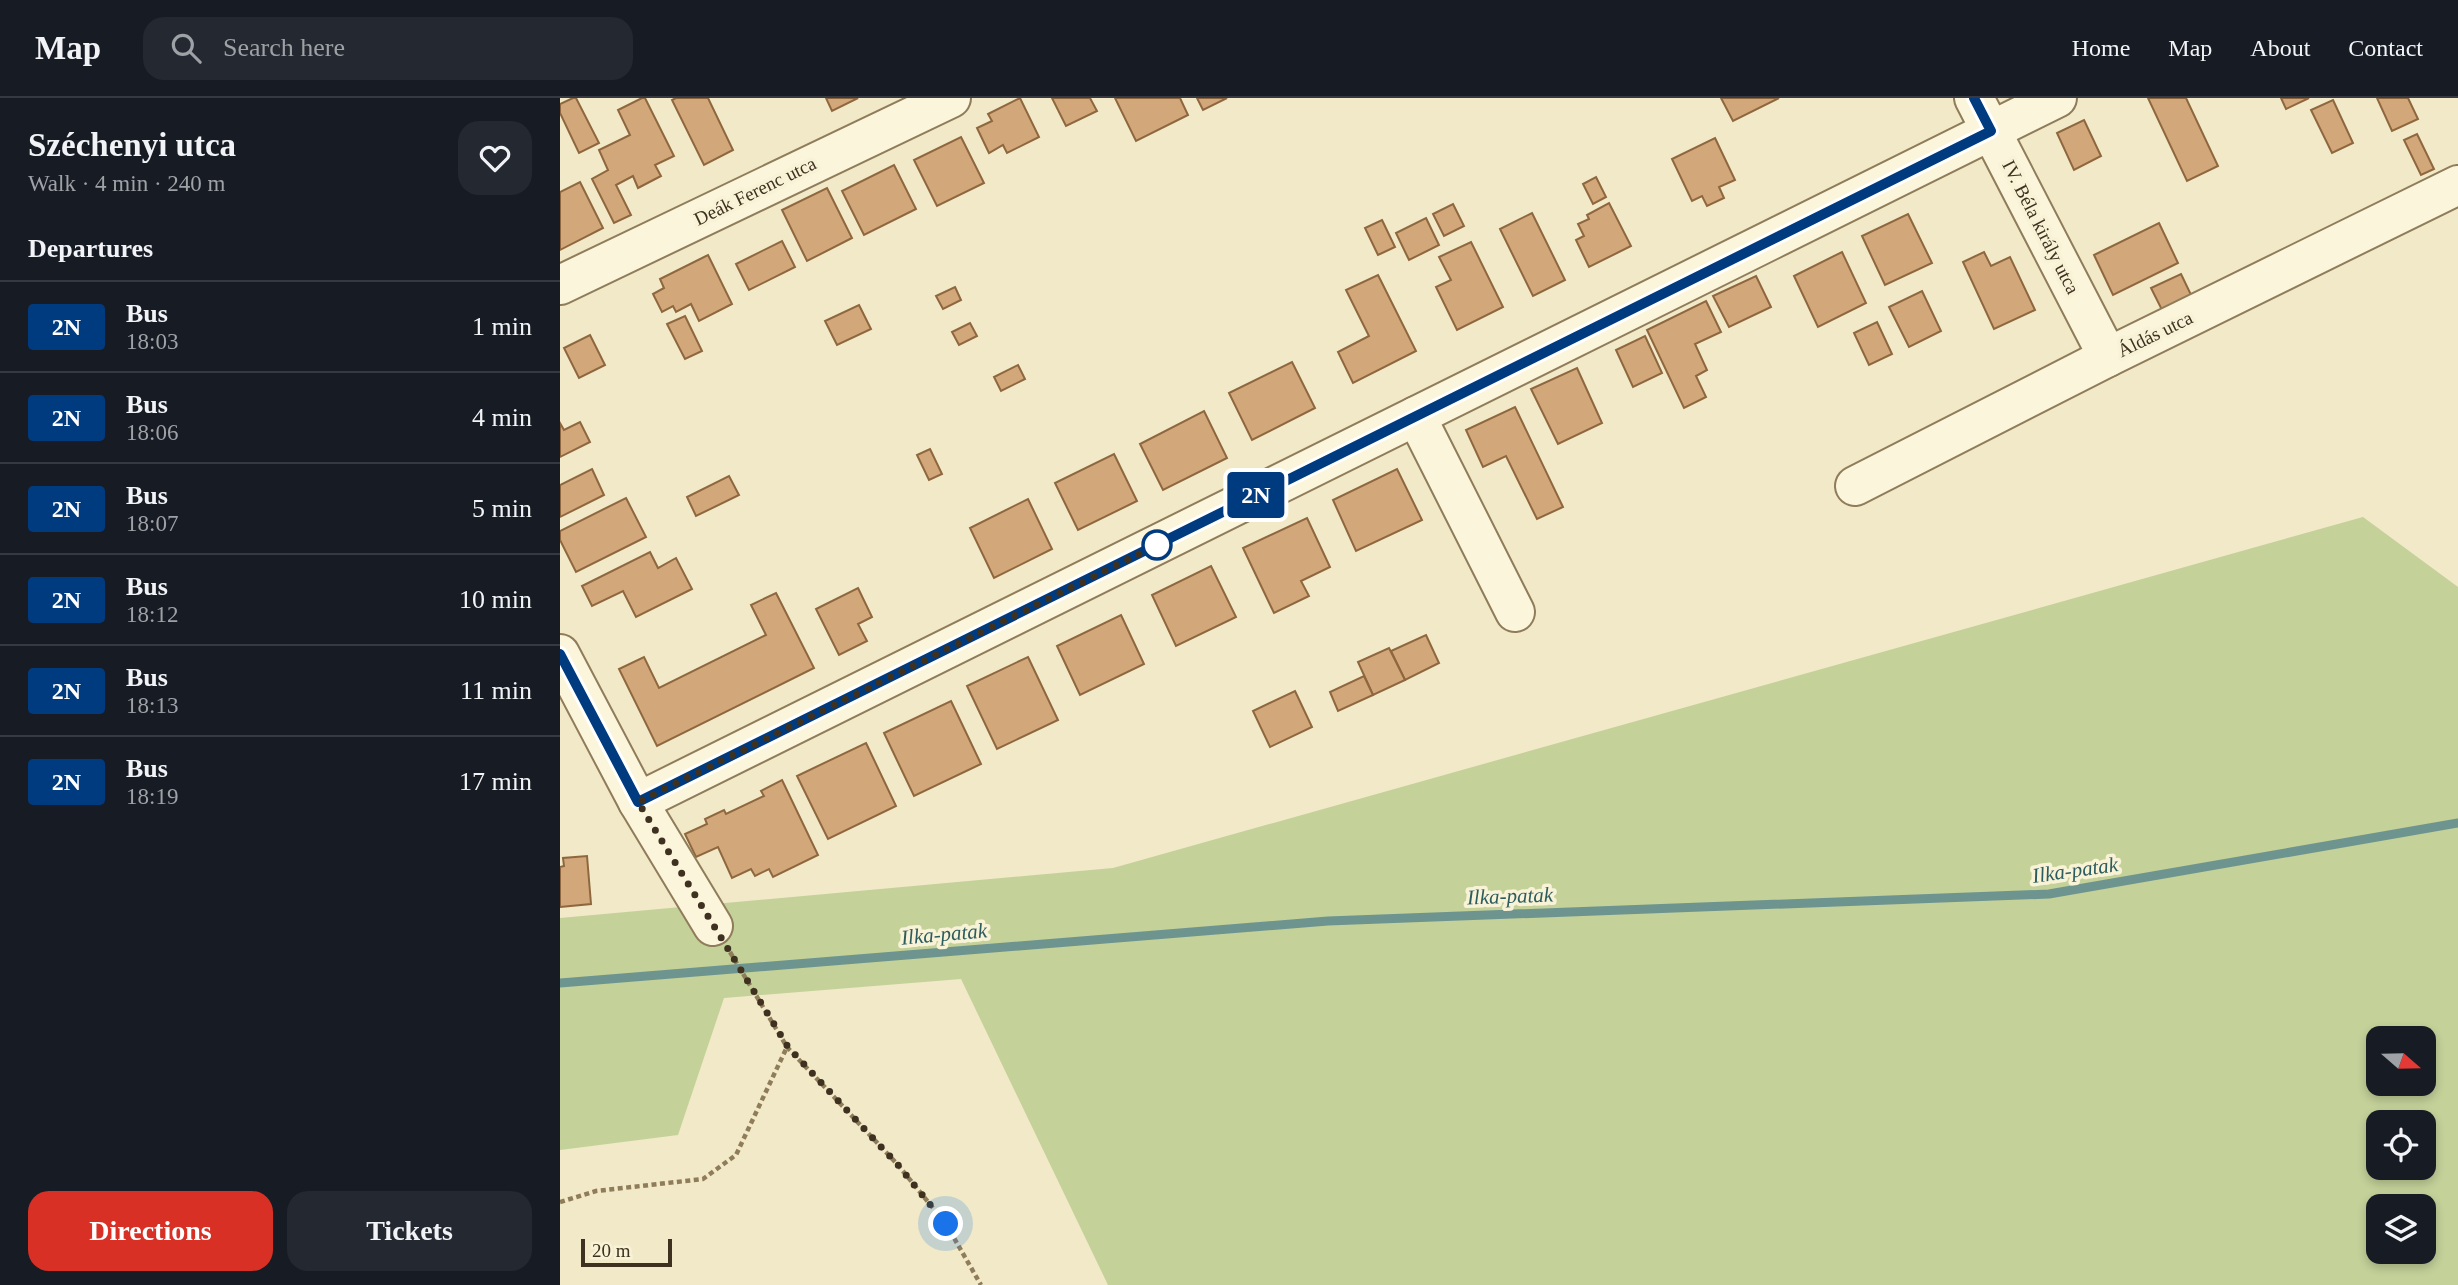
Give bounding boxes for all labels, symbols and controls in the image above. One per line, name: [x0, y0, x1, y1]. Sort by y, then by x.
search box: [143, 17, 633, 80]
icon: search: [167, 29, 205, 67]
text: Map: [35, 30, 101, 66]
text: Search here: [223, 33, 345, 62]
text: Home: [2072, 35, 2130, 61]
text: Map: [2168, 35, 2212, 61]
text: About: [2250, 35, 2310, 61]
text: Contact: [2348, 35, 2423, 61]
button: heart: [458, 121, 532, 195]
text: Széchenyi utca: [28, 127, 236, 163]
street label: Deák Ferenc utca: [691, 152, 820, 230]
street label: IV. Béla király utca: [1998, 157, 2084, 298]
text: Walk · 4 min · 240 m: [28, 171, 225, 196]
text: Departures: [28, 234, 153, 263]
text: Bus: [126, 299, 168, 328]
street label: Áldás utca: [2114, 307, 2196, 361]
text: 1 min: [472, 312, 532, 341]
text: 2N: [52, 314, 81, 340]
text: 18:03: [126, 329, 178, 354]
text: Bus: [126, 390, 168, 419]
text: 4 min: [472, 403, 532, 432]
text: 2N: [52, 405, 81, 431]
text: 18:06: [126, 420, 178, 445]
line badge: 2N: [1224, 472, 1288, 518]
text: Bus: [126, 481, 168, 510]
text: 2N: [1241, 482, 1271, 508]
text: 5 min: [472, 494, 532, 523]
text: 2N: [52, 496, 81, 522]
text: 18:07: [126, 511, 178, 536]
unlabelled marker: [1142, 530, 1172, 560]
text: Bus: [126, 572, 168, 601]
text: 10 min: [459, 585, 532, 614]
text: 2N: [52, 587, 81, 613]
text: 18:12: [126, 602, 178, 627]
text: Bus: [126, 663, 168, 692]
text: 11 min: [460, 676, 532, 705]
text: 2N: [52, 678, 81, 704]
text: 18:13: [126, 693, 178, 718]
text: Bus: [126, 754, 168, 783]
text: 17 min: [459, 767, 532, 796]
text: 2N: [52, 769, 81, 795]
text: 18:19: [126, 784, 178, 809]
water label: Ilka-patak: [2030, 852, 2120, 888]
water label: Ilka-patak: [1465, 882, 1554, 910]
water label: Ilka-patak: [899, 918, 989, 950]
north arrow: [2366, 1026, 2436, 1096]
map controls: [2366, 1026, 2436, 1264]
button: locate: [2366, 1110, 2436, 1180]
button: Directions: [28, 1191, 273, 1271]
button: Tickets: [287, 1191, 532, 1271]
button: layers: [2366, 1194, 2436, 1264]
your location: [928, 1206, 963, 1241]
scale bar: [581, 1236, 672, 1268]
text: 20 m: [592, 1240, 631, 1261]

